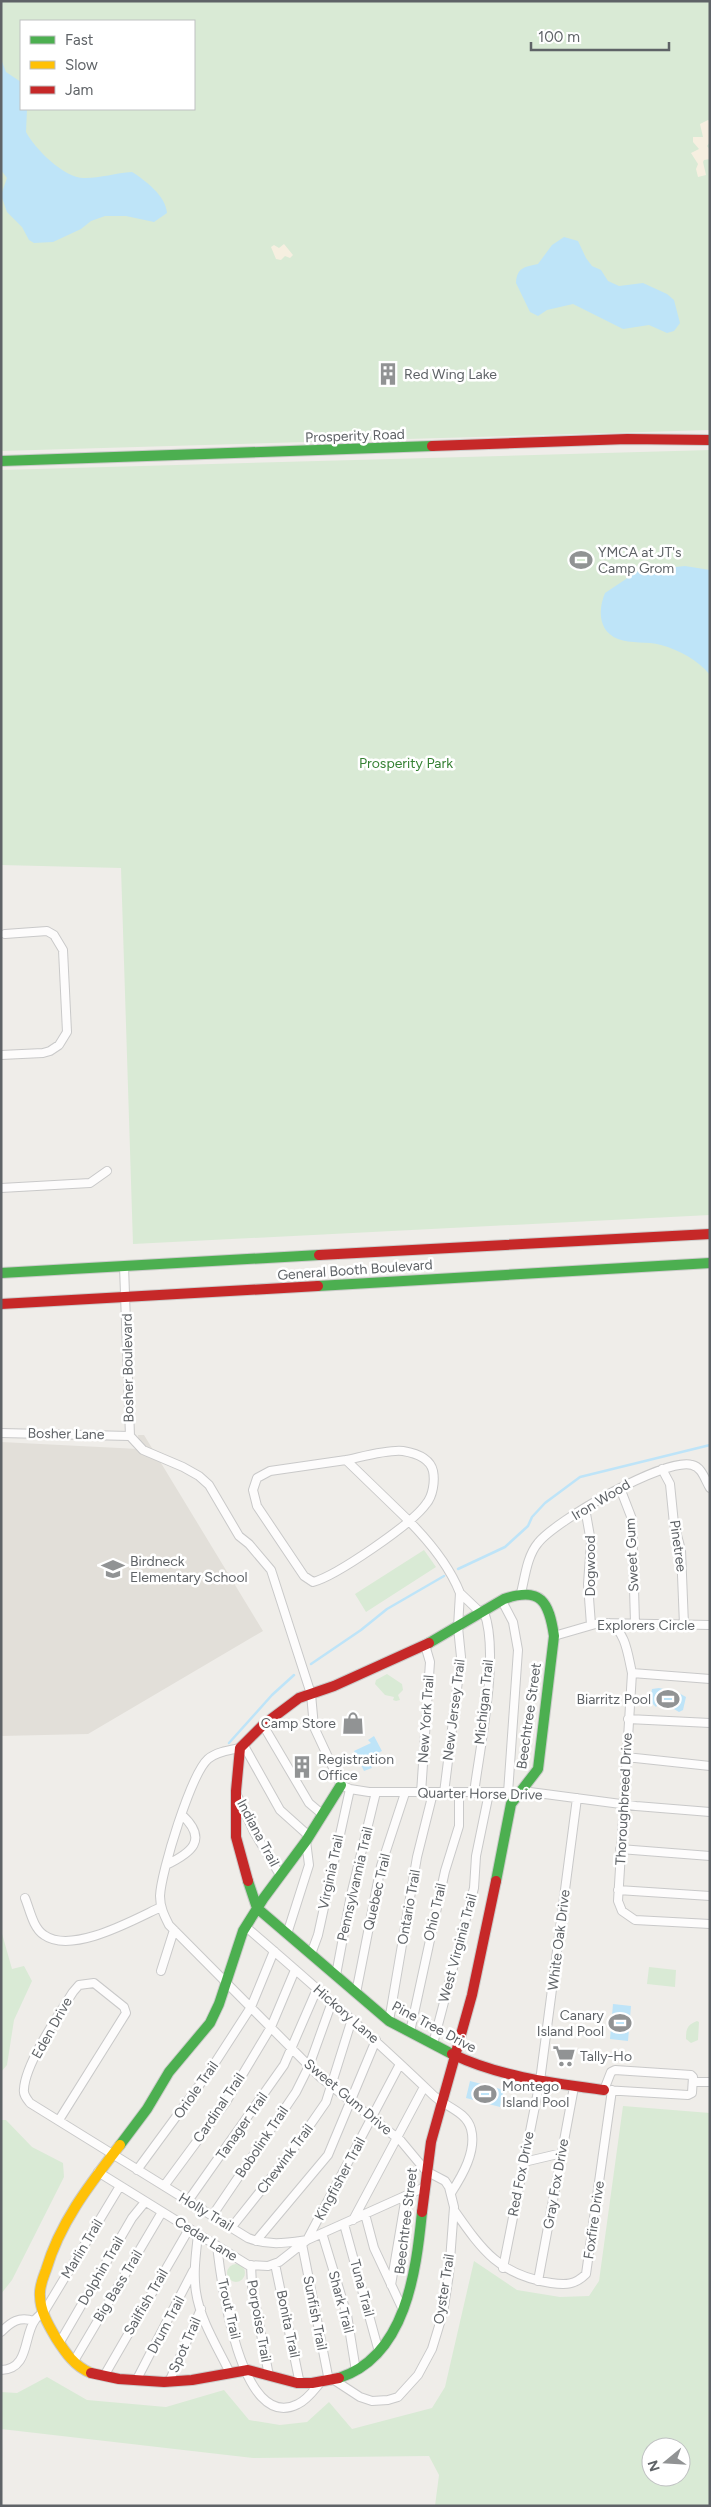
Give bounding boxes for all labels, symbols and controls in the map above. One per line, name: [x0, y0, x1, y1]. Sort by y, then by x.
legend: [20, 20, 195, 110]
scale bar: [531, 20, 668, 52]
text: 100 m: [538, 28, 580, 46]
text: Fast: [65, 31, 94, 49]
text: Slow: [65, 56, 98, 74]
text: Jam: [65, 81, 93, 99]
building icon: Red Wing Lake: [375, 361, 401, 387]
place label: Red Wing Lake: [404, 366, 497, 383]
street label: Prosperity Road: [305, 426, 405, 446]
place label: YMCA at JT's Camp Grom: [598, 544, 681, 577]
sports icon: YMCA at JT's Camp Grom: [568, 547, 594, 573]
park label: Prosperity Park: [359, 755, 453, 772]
street label: General Booth Boulevard: [277, 1256, 433, 1284]
street label: Bosher Boulevard: [119, 1313, 137, 1423]
street label: Bosher Lane: [27, 1425, 105, 1443]
street label: Iron Wood: [569, 1476, 633, 1524]
street label: Sweet Gum: [622, 1518, 642, 1592]
street label: Pinetree: [666, 1519, 690, 1573]
street label: Dogwood: [582, 1535, 599, 1597]
place label: Birdneck Elementary School: [130, 1553, 248, 1586]
school or university icon: Birdneck Elementary School: [100, 1556, 126, 1582]
street label: Explorers Circle: [597, 1617, 695, 1634]
street label: New Jersey Trail: [439, 1658, 469, 1762]
street label: Michigan Trail: [471, 1659, 497, 1745]
street label: Beechtree Street: [513, 1662, 545, 1770]
street label: New York Trail: [414, 1674, 438, 1764]
sports icon: Biarritz Pool: [655, 1686, 681, 1712]
place label: Biarritz Pool: [576, 1691, 651, 1708]
shop icon: Camp Store: [340, 1710, 366, 1736]
place label: Camp Store: [261, 1715, 336, 1732]
street label: Thoroughbreed Drive: [612, 1732, 636, 1866]
place label: Registration Office: [318, 1751, 394, 1784]
building icon: Registration Office: [289, 1754, 315, 1780]
street label: Quarter Horse Drive: [417, 1784, 543, 1804]
street label: Indiana Trail: [233, 1796, 283, 1870]
street label: Pennsylvannia Trail: [334, 1825, 376, 1943]
street label: Virginia Trail: [315, 1833, 347, 1911]
street label: Quebec Trail: [360, 1852, 394, 1932]
street label: Ontario Trail: [394, 1868, 424, 1946]
street label: Ohio Trail: [420, 1881, 450, 1943]
street label: White Oak Drive: [544, 1888, 574, 1991]
street label: West Virginia Trail: [435, 1892, 481, 2004]
street label: Hickory Lane: [310, 1981, 383, 2047]
street label: Eden Drive: [28, 1994, 76, 2062]
street label: Pine Tree Drive: [389, 1998, 479, 2057]
place label: Canary Island Pool: [537, 2007, 605, 2040]
sports icon: Canary Island Pool: [607, 2010, 633, 2036]
supermarket icon: Tally-Ho: [551, 2043, 577, 2069]
place label: Tally-Ho: [580, 2048, 632, 2065]
street label: Sweet Gum Drive: [301, 2055, 396, 2139]
street label: Oriole Trail: [170, 2058, 222, 2122]
street label: Cardinal Trail: [190, 2070, 248, 2146]
place label: Montego Island Pool: [502, 2078, 569, 2111]
sports icon: Montego Island Pool: [472, 2081, 498, 2107]
street label: Tanager Trail: [213, 2089, 271, 2163]
street label: Bobolink Trail: [232, 2103, 292, 2181]
street label: Chewink Trail: [253, 2121, 317, 2197]
street label: Red Fox Drive: [504, 2130, 538, 2218]
street label: Kingfisher Trail: [311, 2135, 369, 2223]
street label: Gray Fox Drive: [540, 2137, 572, 2230]
street label: Beechtree Street: [391, 2167, 421, 2275]
street label: Foxfire Drive: [580, 2179, 608, 2260]
street label: Holly Trail: [176, 2189, 236, 2235]
street label: Cedar Lane: [171, 2213, 241, 2265]
street label: Marlin Trail: [58, 2216, 106, 2282]
street label: Dolphin Trail: [74, 2234, 128, 2308]
street label: Big Bass Trail: [90, 2247, 146, 2325]
street label: Oyster Trail: [430, 2253, 458, 2325]
street label: Tuna Trail: [346, 2258, 378, 2318]
street label: Sailfish Trail: [120, 2266, 172, 2338]
street label: Shark Trail: [325, 2269, 357, 2335]
street label: Sunfish Trail: [299, 2274, 331, 2352]
street label: Trout Trail: [214, 2277, 244, 2341]
street label: Porpoise Trail: [243, 2278, 275, 2364]
street label: Bonita Trail: [273, 2289, 303, 2359]
street label: Drum Trail: [144, 2293, 188, 2357]
street label: Spot Trail: [165, 2315, 205, 2375]
north arrow: [641, 2437, 691, 2487]
text: N: [644, 2458, 664, 2474]

